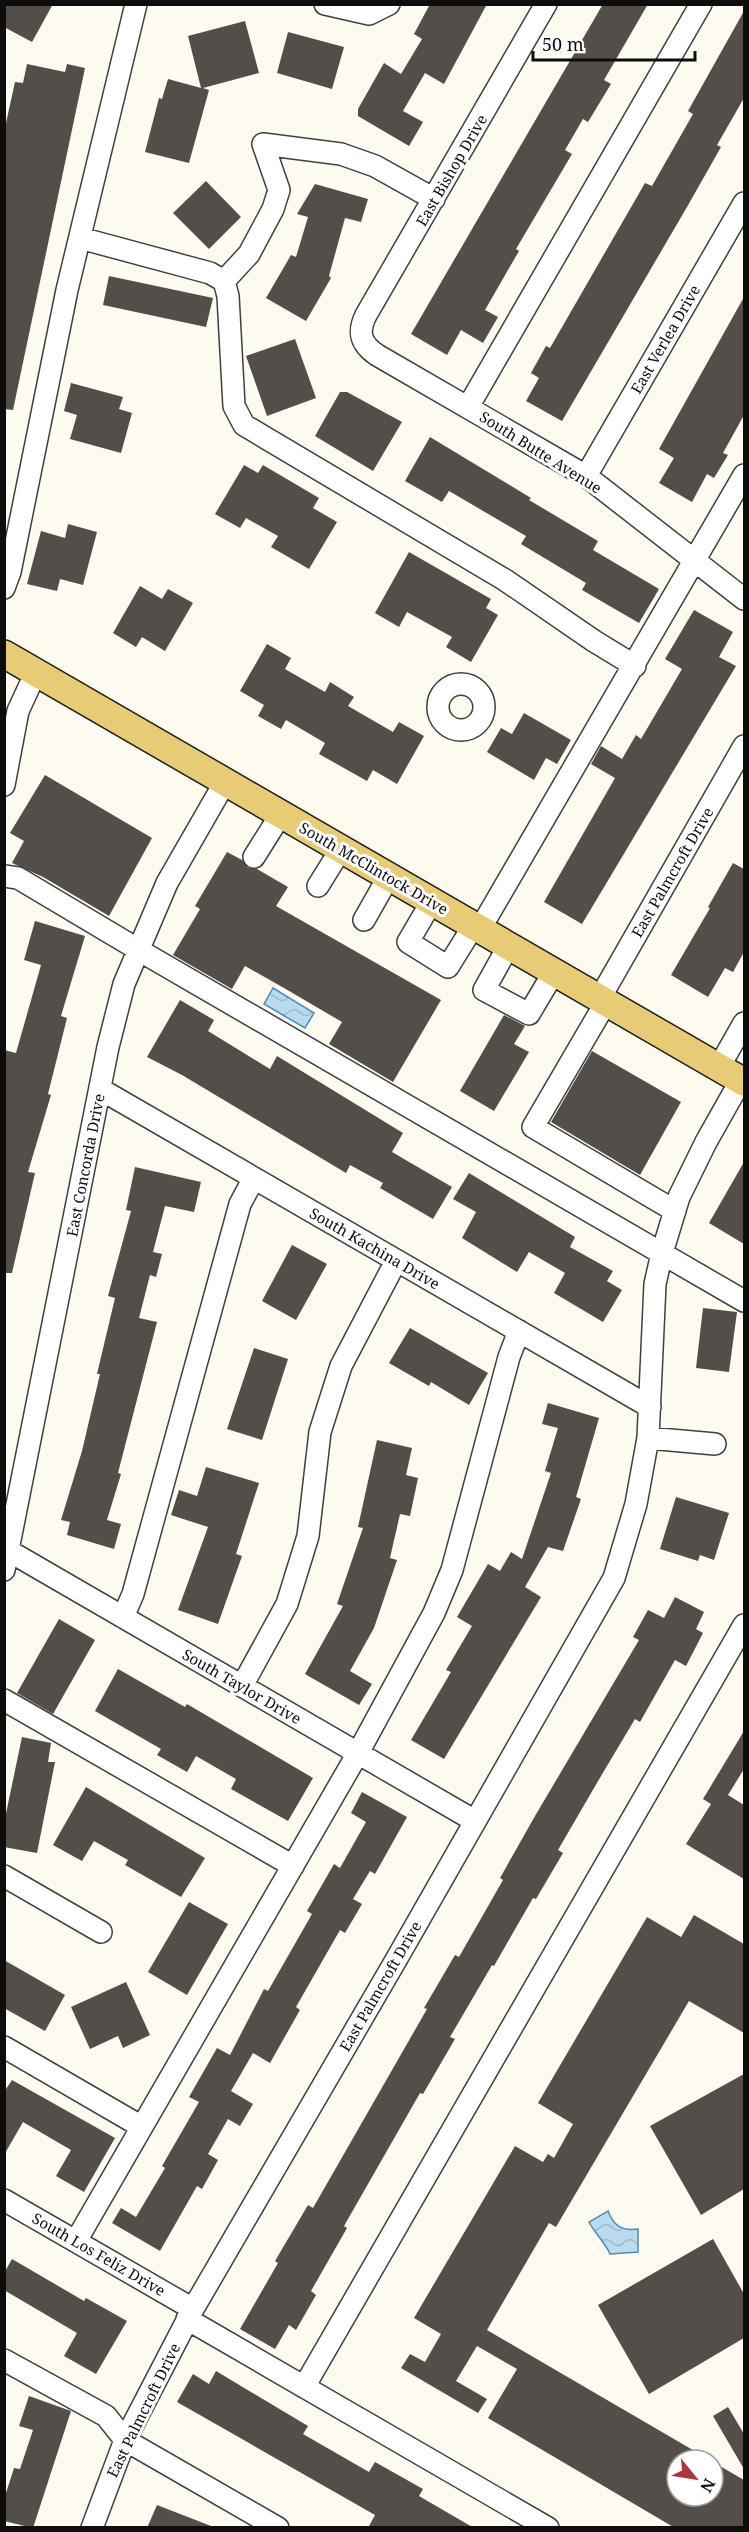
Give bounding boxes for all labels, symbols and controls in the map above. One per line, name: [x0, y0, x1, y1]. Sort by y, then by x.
scale bar: [533, 24, 695, 62]
text: 50 m: [542, 32, 584, 56]
street label: East Bishop Drive: [411, 110, 491, 230]
street label: East Verlea Drive: [626, 281, 704, 397]
street label: South Butte Avenue: [476, 406, 606, 498]
street label: East Palmcroft Drive: [626, 803, 718, 941]
street label: South McClintock Drive: [296, 817, 452, 919]
street label: East Concorda Drive: [61, 1092, 109, 1238]
street label: South Kachina Drive: [306, 1203, 444, 1293]
street label: South Taylor Drive: [179, 1644, 305, 1728]
street label: East Palmcroft Drive: [334, 1917, 426, 2055]
street label: South Los Feliz Drive: [29, 2208, 169, 2300]
street label: East Palmcroft Drive: [102, 2339, 184, 2481]
north arrow: [665, 2448, 725, 2508]
text: N: [695, 2475, 721, 2497]

